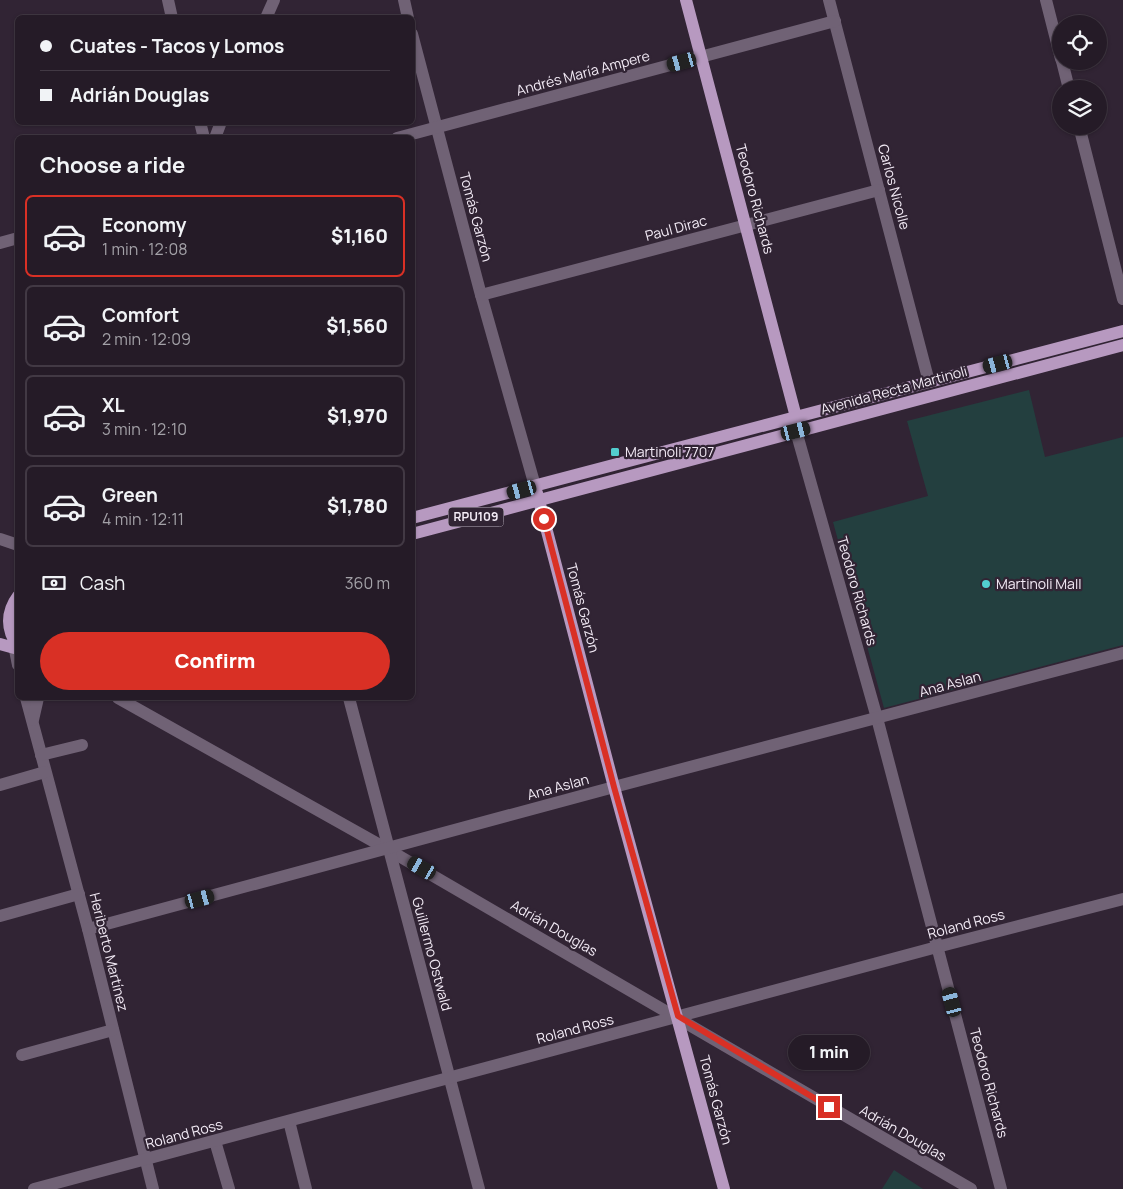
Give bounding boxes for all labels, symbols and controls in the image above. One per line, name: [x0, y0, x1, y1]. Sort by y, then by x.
map controls: [1052, 15, 1107, 135]
button: locate: [1052, 15, 1107, 70]
text: Cuates - Tacos y Lomos: [70, 33, 284, 59]
street label: Andrés María Ampere: [514, 46, 652, 99]
car: [665, 51, 698, 73]
button: layers: [1052, 80, 1107, 135]
text: Adrián Douglas: [70, 82, 209, 108]
street label: Teodoro Richards: [732, 142, 779, 256]
street label: Carlos Nicolle: [874, 142, 915, 232]
text: Choose a ride: [40, 150, 185, 180]
street label: Tomás Garzón: [455, 170, 497, 264]
street label: Paul Dirac: [643, 210, 709, 245]
text: Economy: [102, 212, 186, 238]
icon: car: [42, 214, 87, 259]
text: $1,160: [331, 223, 388, 249]
text: 1 min · 12:08: [102, 238, 187, 260]
text: Comfort: [102, 302, 179, 328]
icon: car: [42, 304, 87, 349]
text: $1,560: [326, 313, 388, 339]
text: 2 min · 12:09: [102, 328, 191, 350]
car: [981, 353, 1014, 375]
street label: Avenida Recta Martinoli: [818, 361, 969, 418]
text: XL: [102, 392, 125, 418]
icon: car: [42, 394, 87, 439]
text: $1,970: [327, 403, 388, 429]
text: 3 min · 12:10: [102, 418, 187, 440]
car: [779, 420, 812, 442]
place label: Martinoli 7707: [625, 442, 714, 461]
marker: Martinoli 7707: [609, 446, 621, 458]
car: [505, 479, 538, 501]
text: Green: [102, 482, 158, 508]
icon: car: [42, 484, 87, 529]
text: $1,780: [327, 493, 388, 519]
text: 4 min · 12:11: [102, 508, 184, 530]
road number: RPU109: [448, 508, 504, 526]
route start: [533, 508, 555, 530]
street label: Teodoro Richards: [833, 534, 882, 648]
street label: Tomás Garzón: [562, 561, 604, 655]
icon: cash: [40, 569, 68, 597]
text: Cash: [80, 570, 125, 596]
text: 360 m: [345, 572, 390, 594]
place label: Martinoli Mall: [996, 574, 1081, 593]
marker: Martinoli Mall: [980, 578, 992, 590]
button: Confirm: [40, 632, 390, 690]
street label: Ana Aslan: [917, 666, 983, 701]
street label: Ana Aslan: [525, 769, 591, 804]
car: [405, 854, 438, 882]
car: [183, 888, 216, 910]
street label: Heriberto Martínez: [86, 891, 133, 1013]
street label: Guillermo Ostwald: [408, 895, 457, 1013]
street label: Adrián Douglas: [507, 895, 601, 960]
street label: Roland Ross: [925, 904, 1007, 943]
car: [940, 986, 963, 1018]
street label: Roland Ross: [534, 1009, 616, 1048]
street label: Teodoro Richards: [966, 1026, 1013, 1140]
callout: 1 min: [788, 1034, 870, 1070]
text: 1 min: [809, 1041, 849, 1063]
street label: Tomás Garzón: [695, 1053, 737, 1147]
route end: [818, 1096, 840, 1118]
street label: Adrián Douglas: [856, 1100, 950, 1165]
street label: Roland Ross: [143, 1114, 225, 1153]

